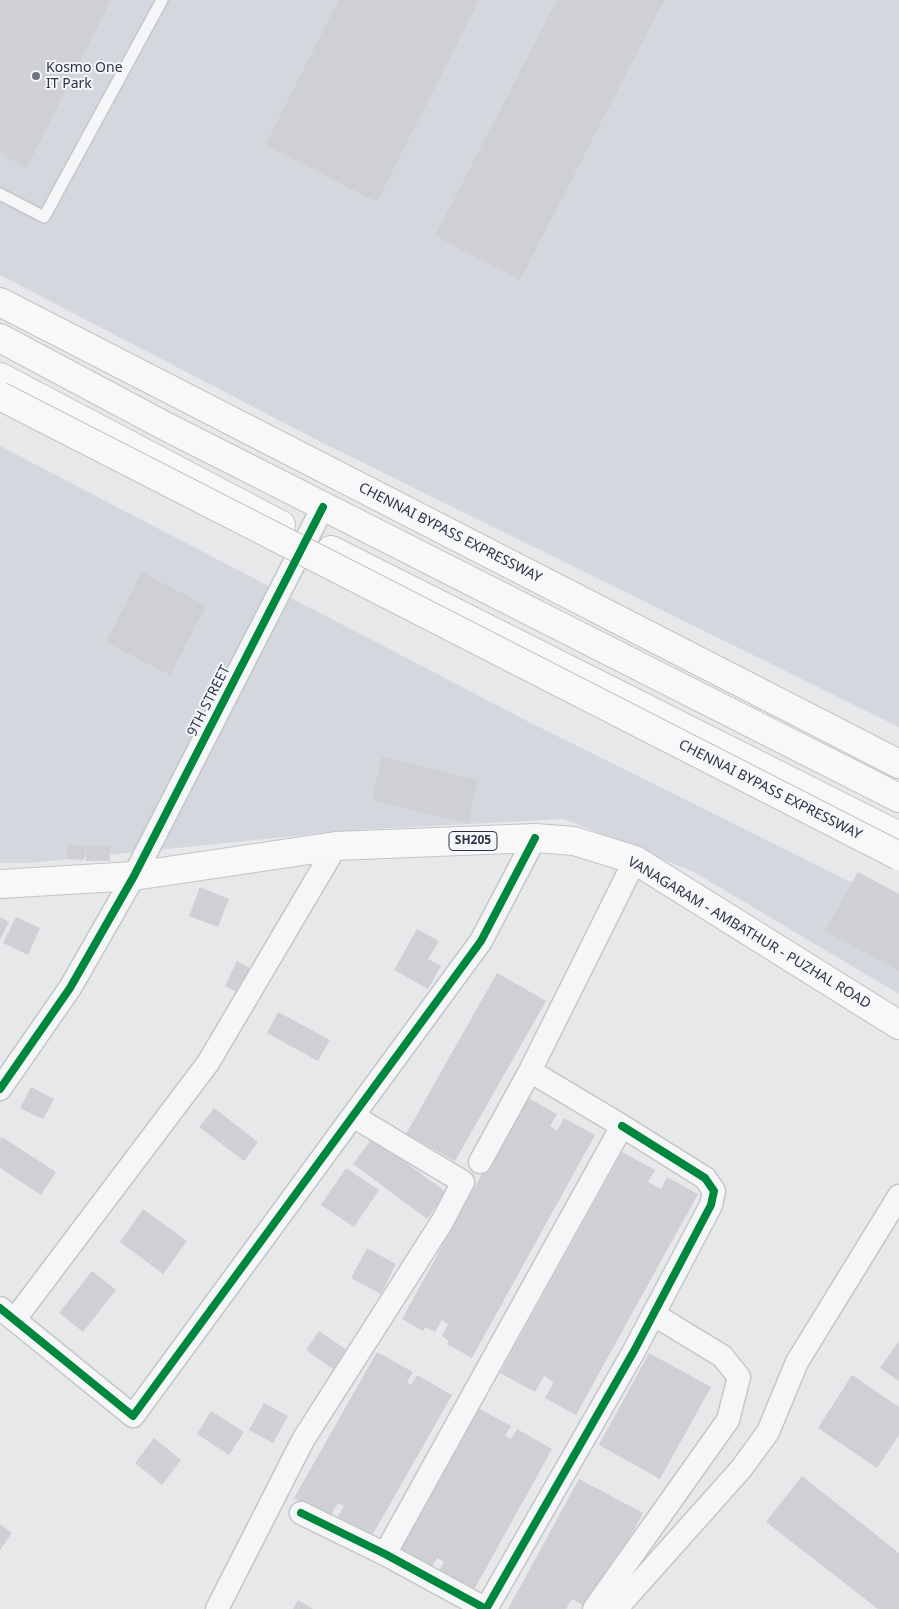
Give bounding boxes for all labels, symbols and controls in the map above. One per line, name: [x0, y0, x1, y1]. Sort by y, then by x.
place label: Kosmo One IT Park: [46, 60, 123, 92]
marker: Kosmo One IT Park: [30, 70, 42, 82]
street label: CHENNAI BYPASS EXPRESSWAY: [356, 479, 544, 587]
street label: 9TH STREET: [184, 663, 234, 739]
street label: CHENNAI BYPASS EXPRESSWAY: [676, 736, 864, 844]
road number: SH205: [449, 831, 497, 850]
street label: VANAGARAM - AMBATHUR - PUZHAL ROAD: [624, 854, 874, 1012]

